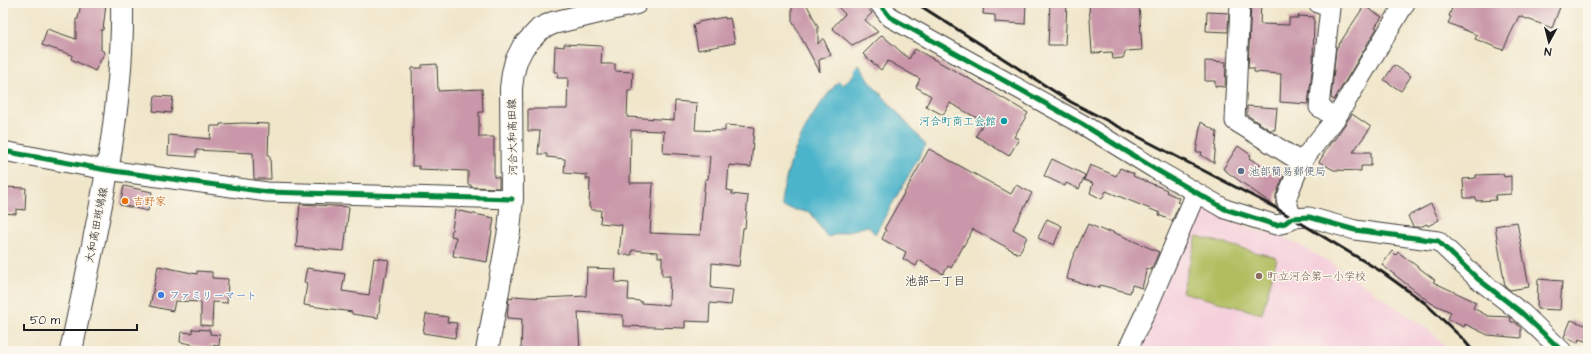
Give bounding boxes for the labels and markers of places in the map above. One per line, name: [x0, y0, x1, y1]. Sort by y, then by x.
place label: 河合町商工会館: [919, 114, 996, 129]
marker: 河合町商工会館: [999, 116, 1009, 126]
place label: 池部簡易郵便局: [1249, 164, 1326, 179]
marker: 池部簡易郵便局: [1236, 166, 1246, 176]
place label: 吉野家: [133, 194, 166, 209]
marker: 吉野家: [120, 196, 130, 206]
place label: 町立河合第一小学校: [1267, 269, 1366, 284]
marker: 町立河合第一小学校: [1254, 271, 1264, 281]
place label: ファミリーマート: [169, 288, 257, 303]
marker: ファミリーマート: [156, 290, 166, 300]

